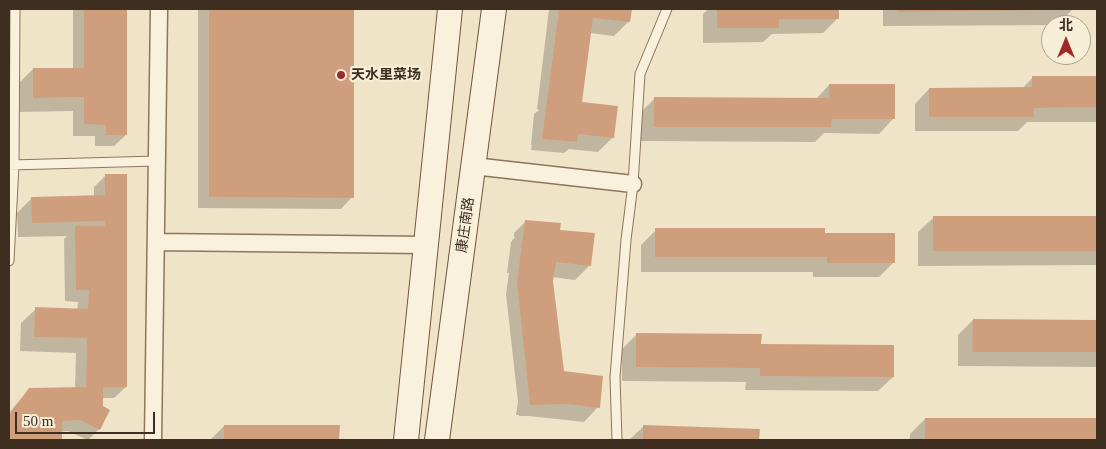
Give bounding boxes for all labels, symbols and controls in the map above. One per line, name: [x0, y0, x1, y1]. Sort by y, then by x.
north arrow: [1041, 15, 1091, 65]
text: 北: [1059, 18, 1073, 33]
place label: 天水里菜场: [351, 67, 421, 83]
marker: 天水里菜场: [335, 69, 347, 81]
street label: 康庄南路: [454, 196, 478, 254]
scale bar: [18, 402, 158, 434]
text: 50 m: [23, 413, 53, 429]

